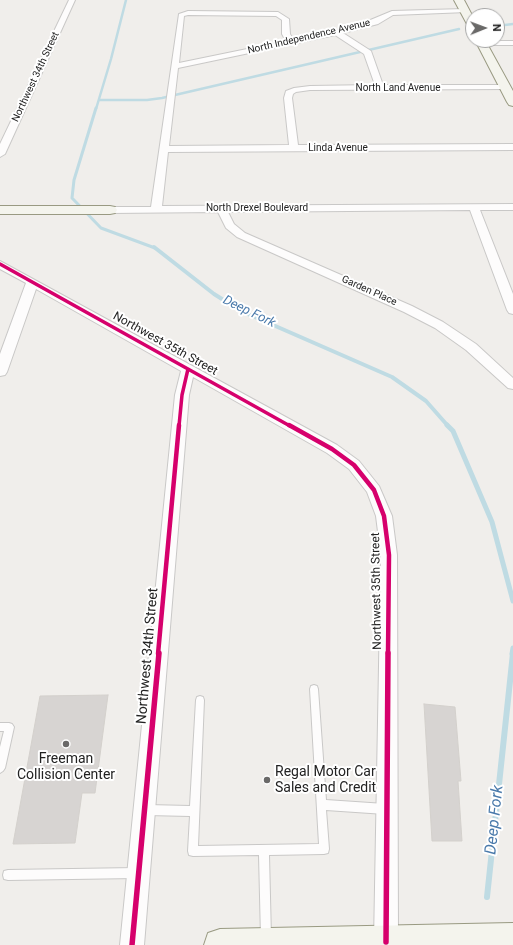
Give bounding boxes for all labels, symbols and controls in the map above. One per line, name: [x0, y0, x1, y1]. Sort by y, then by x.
north arrow: [465, 8, 505, 48]
street label: North Independence Avenue: [246, 17, 372, 57]
text: N: [490, 24, 503, 32]
street label: Northwest 34th Street: [10, 30, 62, 124]
street label: North Land Avenue: [356, 82, 440, 94]
street label: Linda Avenue: [308, 142, 368, 154]
street label: North Drexel Boulevard: [206, 202, 308, 214]
street label: Garden Place: [340, 273, 398, 309]
water label: Deep Fork: [220, 293, 278, 331]
street label: Northwest 35th Street: [110, 309, 220, 379]
street label: Northwest 35th Street: [369, 532, 385, 650]
street label: Northwest 34th Street: [134, 587, 162, 725]
marker: Freeman Collision Center: [61, 739, 71, 749]
place label: Freeman Collision Center: [17, 751, 115, 784]
place label: Regal Motor Car Sales and Credit: [275, 764, 376, 796]
marker: Regal Motor Car Sales and Credit: [262, 775, 272, 785]
water label: Deep Fork: [482, 784, 508, 856]

